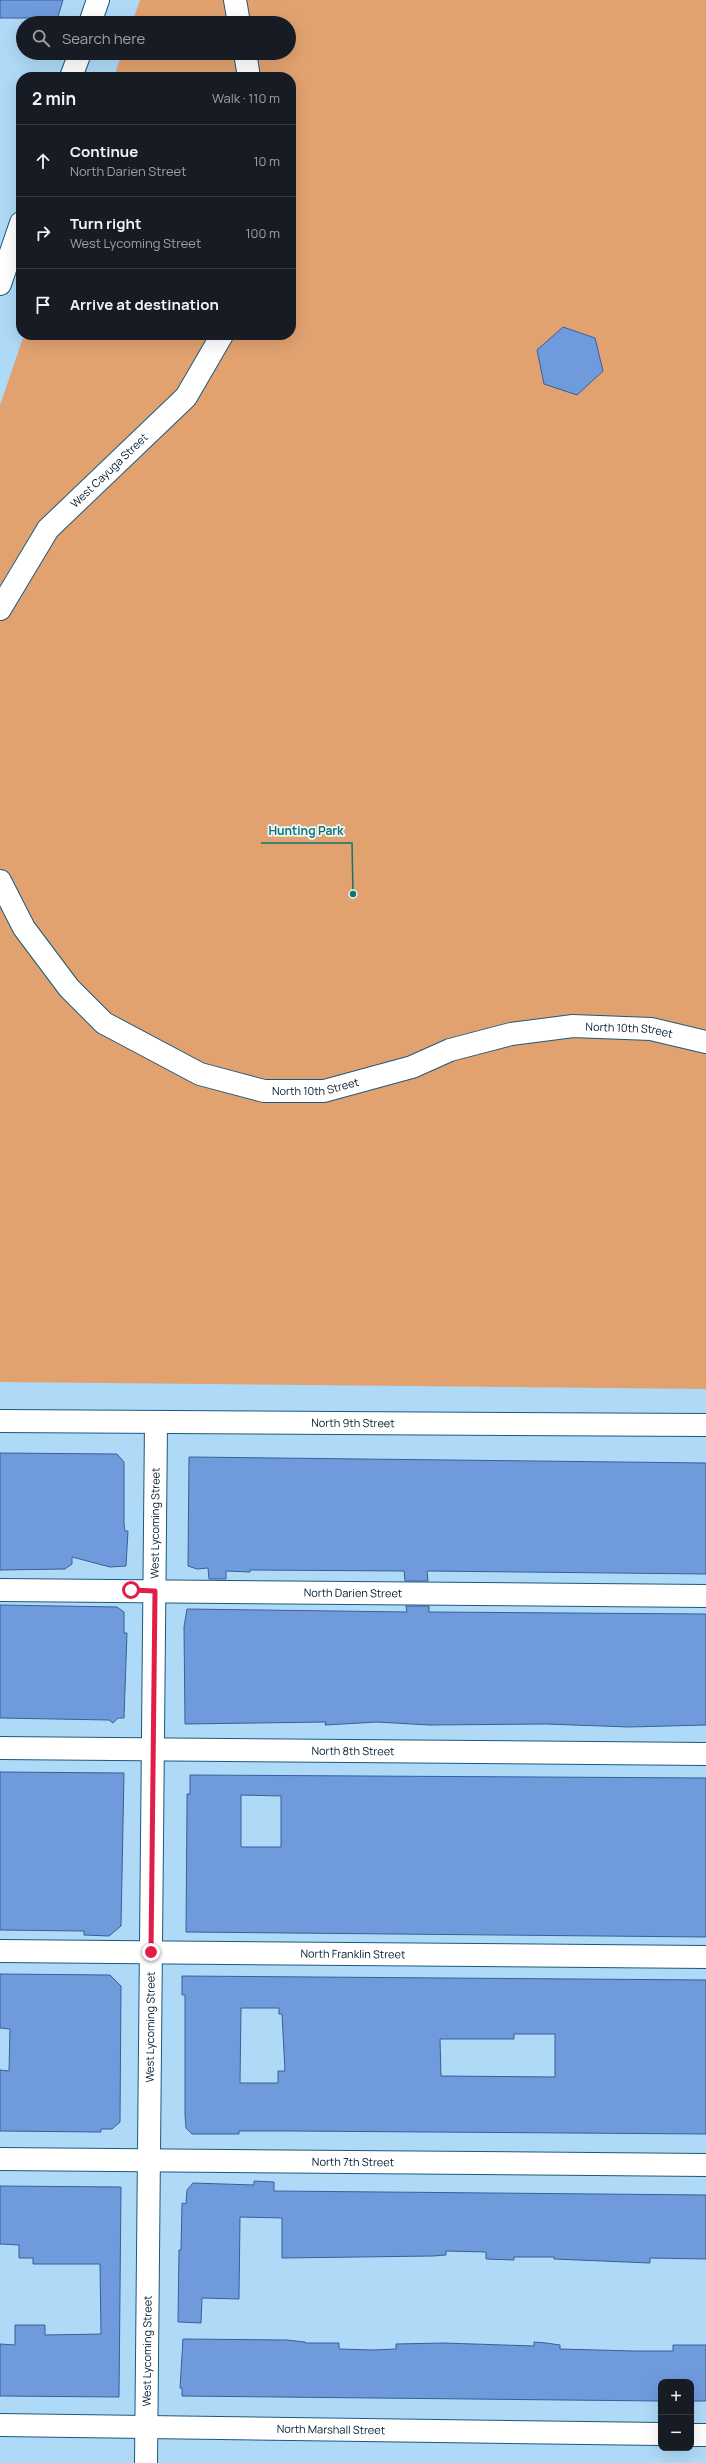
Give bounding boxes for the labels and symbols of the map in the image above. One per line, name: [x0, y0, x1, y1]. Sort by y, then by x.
street label: West Cayuga Street: [67, 430, 151, 511]
callout: Hunting Park: [261, 819, 352, 843]
text: Hunting Park: [268, 822, 344, 839]
street label: North 10th Street: [585, 1018, 674, 1041]
street label: North 10th Street: [272, 1074, 360, 1098]
street label: North 9th Street: [311, 1415, 395, 1430]
street label: West Lycoming Street: [147, 1467, 163, 1579]
route start: [122, 1581, 140, 1599]
street label: North Darien Street: [304, 1585, 402, 1600]
street label: North 8th Street: [311, 1743, 395, 1758]
route end: [142, 1943, 160, 1961]
street label: North Franklin Street: [300, 1946, 405, 1961]
street label: West Lycoming Street: [142, 1971, 158, 2083]
street label: North 7th Street: [312, 2154, 394, 2169]
street label: West Lycoming Street: [139, 2295, 155, 2407]
street label: North Marshall Street: [277, 2421, 385, 2437]

